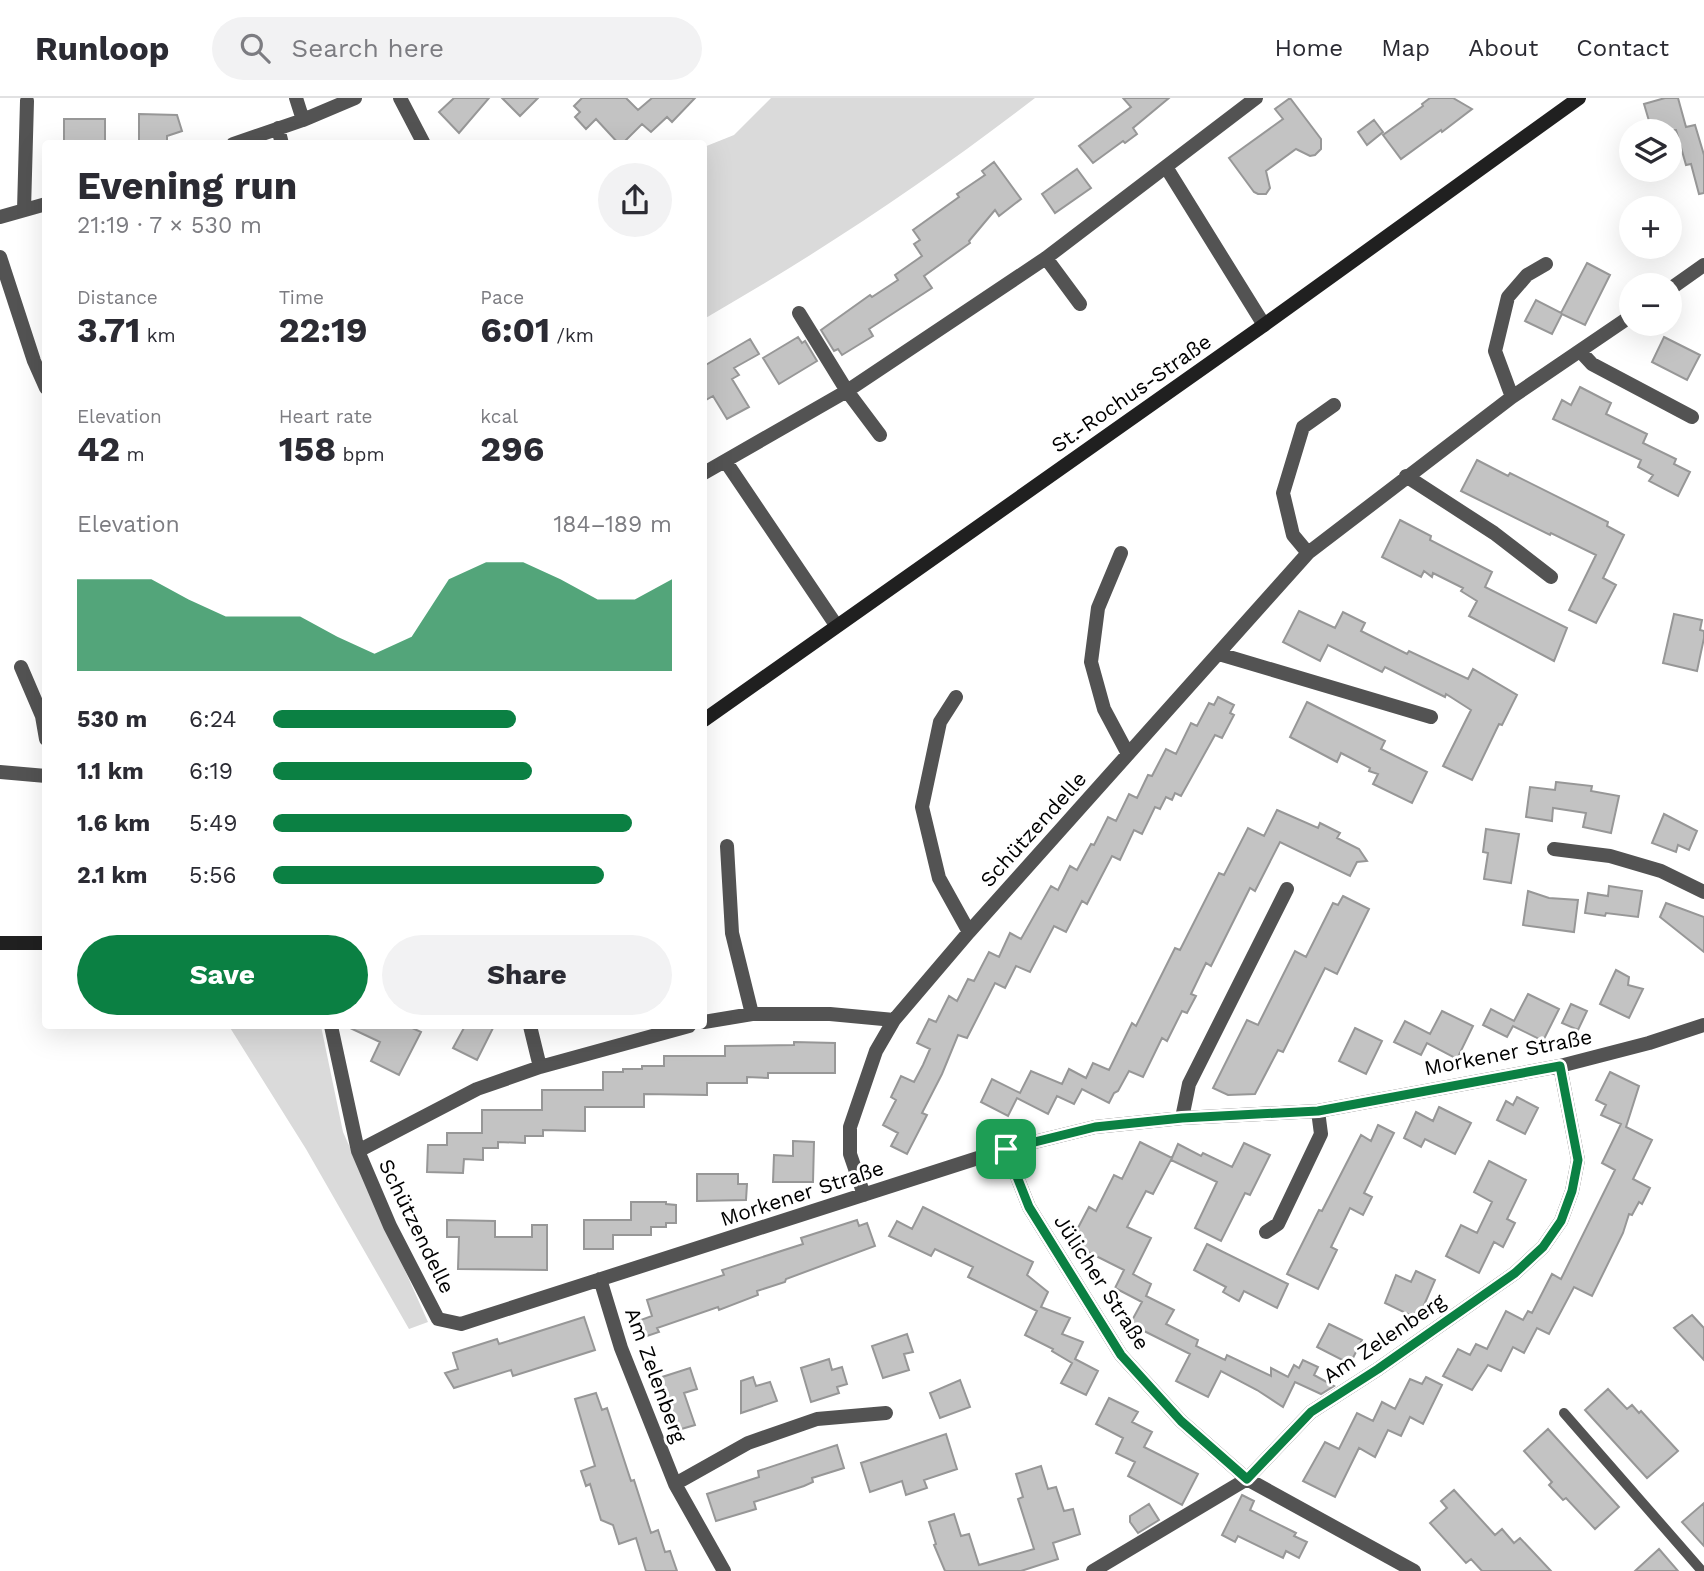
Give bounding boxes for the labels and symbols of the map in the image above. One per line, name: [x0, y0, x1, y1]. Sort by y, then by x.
street label: St.-Rochus-Straße: [1046, 328, 1216, 458]
street label: Schützendelle: [975, 766, 1091, 892]
street label: Morkener Straße: [1422, 1023, 1594, 1081]
pin: [976, 1119, 1036, 1179]
street label: Schützendelle: [374, 1155, 460, 1297]
street label: Morkener Straße: [717, 1155, 887, 1231]
street label: Jülicher Straße: [1049, 1210, 1155, 1354]
street label: Am Zelenberg: [1318, 1287, 1451, 1388]
street label: Am Zelenberg: [620, 1304, 692, 1447]

